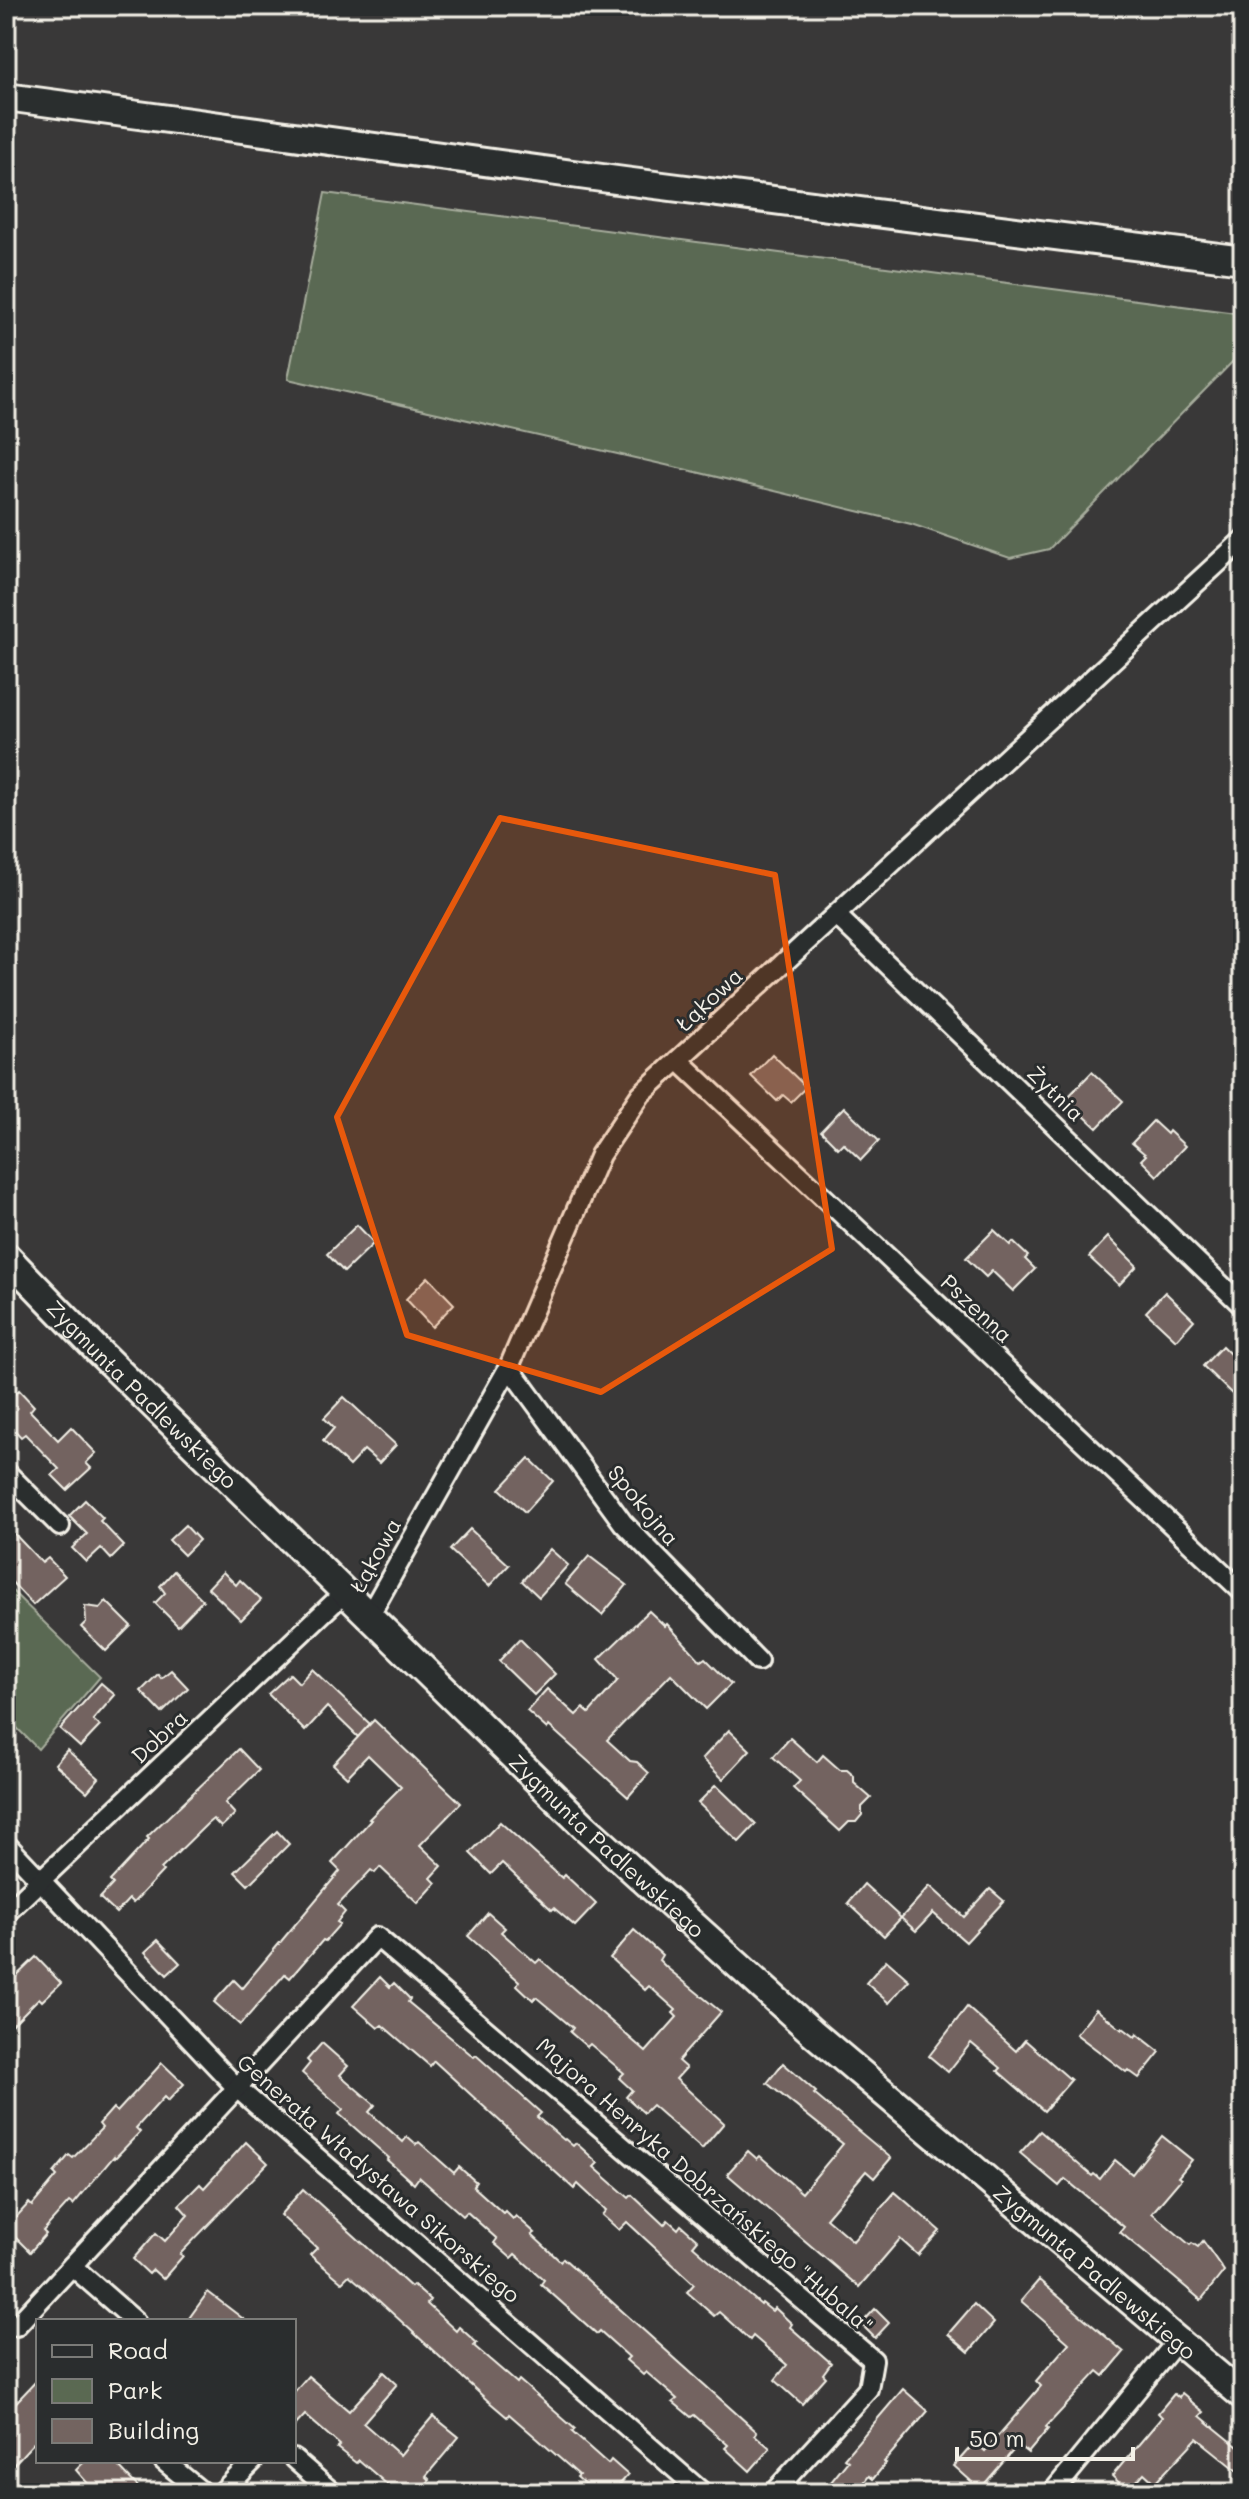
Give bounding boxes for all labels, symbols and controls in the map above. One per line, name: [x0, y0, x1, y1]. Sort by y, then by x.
street label: Łąkowa: [670, 961, 748, 1037]
street label: Żytnia: [1021, 1059, 1091, 1127]
street label: Pszenna: [935, 1267, 1019, 1349]
street label: Zygmunta Padlewskiego: [41, 1293, 244, 1494]
street label: Spokojna: [602, 1459, 686, 1551]
street label: Łąkowa: [343, 1513, 407, 1597]
street label: Dobra: [125, 1703, 193, 1769]
street label: Zygmunta Padlewskiego: [503, 1747, 712, 1943]
street label: Majora Henryka Dobrzańskiego "Hubala": [531, 2031, 879, 2339]
street label: Generała Władysława Sikorskiego: [231, 2047, 527, 2309]
street label: Zygmunta Padlewskiego: [988, 2177, 1203, 2365]
legend: [36, 2319, 296, 2463]
text: Road: [108, 2334, 168, 2365]
text: Park: [108, 2374, 162, 2405]
scale bar: [957, 2411, 1133, 2461]
text: Building: [108, 2414, 199, 2445]
text: 50 m: [969, 2422, 1025, 2453]

